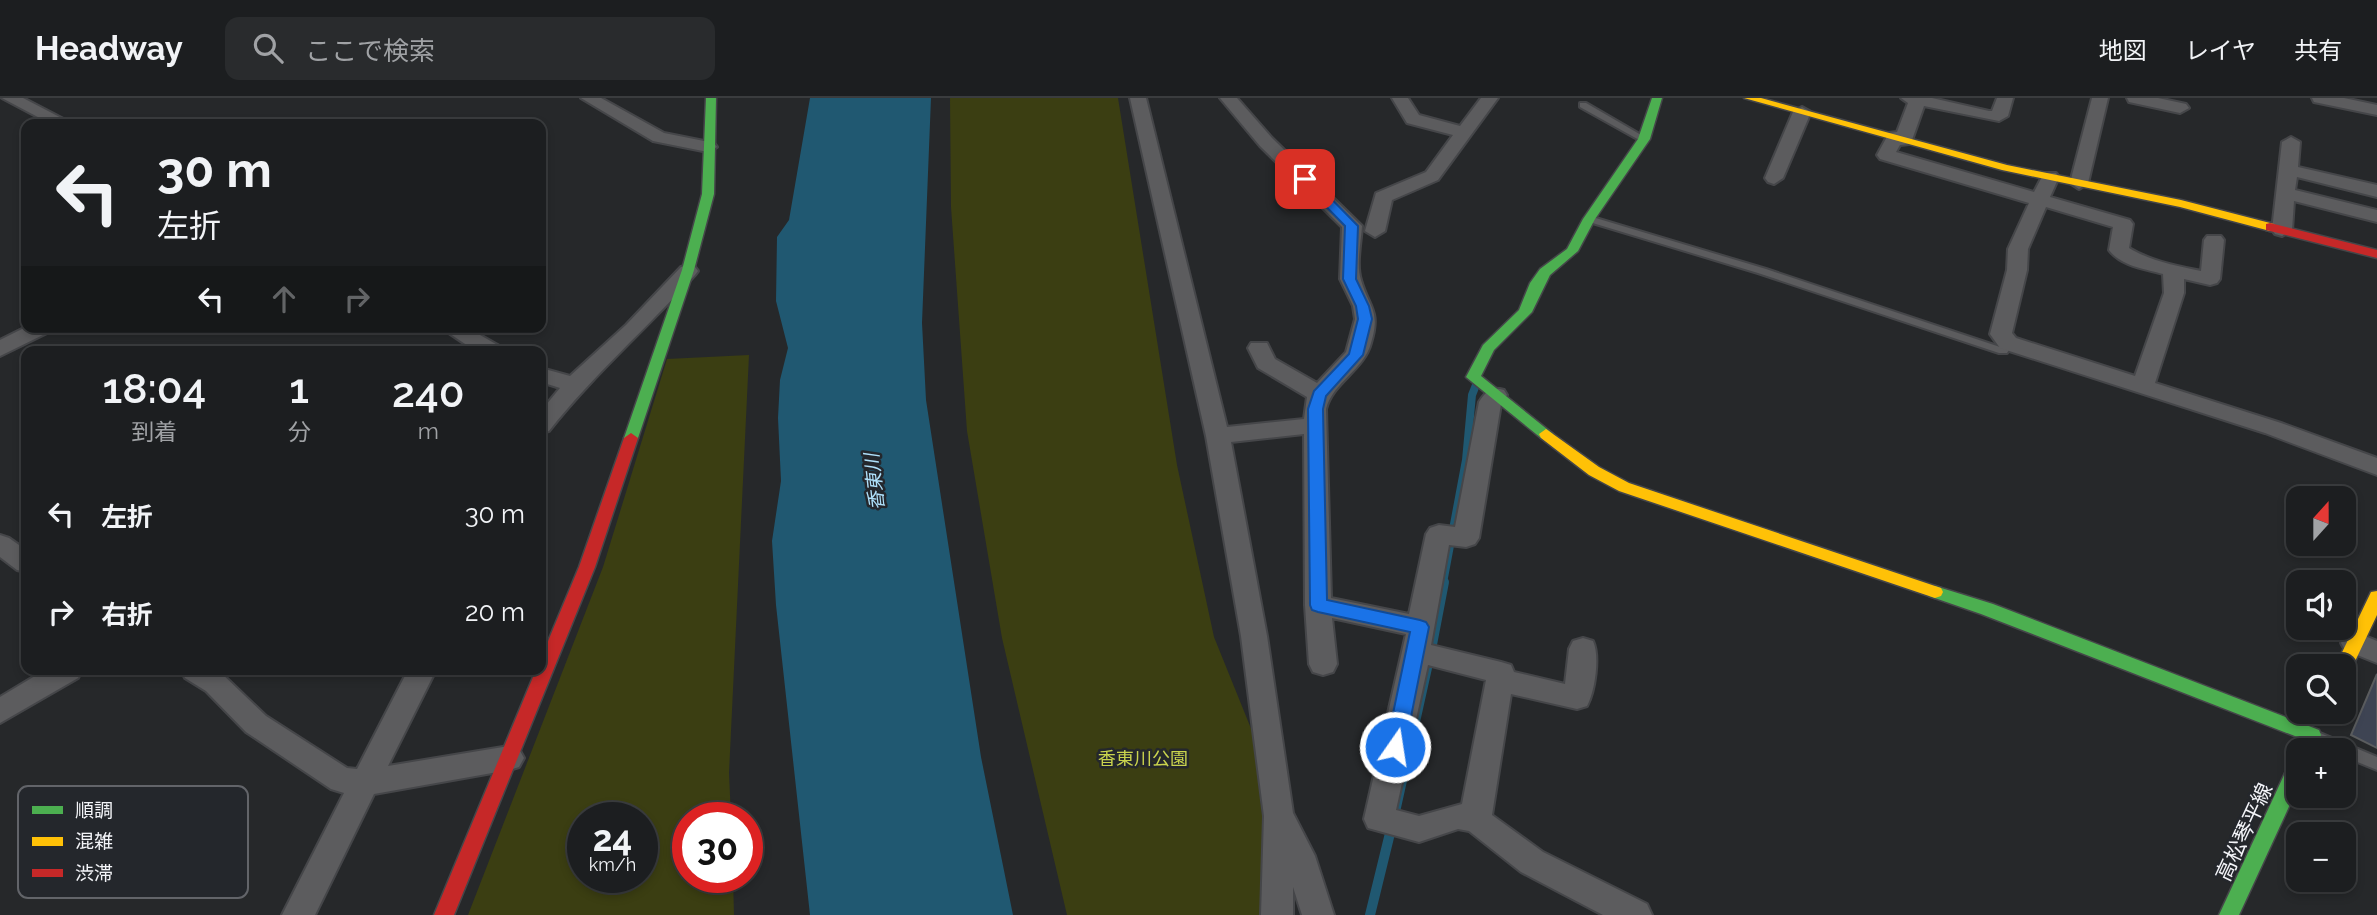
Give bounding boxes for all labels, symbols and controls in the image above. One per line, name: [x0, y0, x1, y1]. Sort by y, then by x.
search box: [225, 17, 715, 80]
text: Headway: [35, 29, 183, 68]
icon: search: [249, 29, 287, 67]
text: ここで検索: [305, 36, 435, 66]
text: 地図: [2099, 36, 2147, 65]
text: レイヤ: [2185, 36, 2256, 65]
text: 共有: [2294, 36, 2342, 65]
text: 30 m: [157, 141, 272, 198]
icon: left: [42, 147, 133, 238]
pin: [1275, 149, 1335, 209]
icon: arrive: [1286, 160, 1324, 198]
text: 左折: [157, 207, 221, 244]
icon: left: [192, 280, 230, 318]
icon: ahead: [265, 280, 303, 318]
icon: right: [338, 280, 376, 318]
text: 18:04: [102, 364, 206, 413]
text: 1: [289, 364, 309, 413]
text: 240: [392, 368, 465, 417]
text: m: [418, 417, 439, 444]
text: 到着: [131, 418, 177, 445]
text: 分: [288, 418, 311, 445]
water label: 香東川: [860, 451, 888, 512]
north arrow: [2286, 486, 2356, 556]
map controls: [2286, 486, 2356, 892]
icon: left: [42, 495, 80, 533]
text: 30 m: [465, 499, 525, 529]
text: 左折: [101, 502, 153, 532]
button: sound: [2286, 570, 2356, 640]
icon: right: [42, 593, 80, 631]
text: 20 m: [465, 597, 525, 627]
text: 右折: [101, 600, 153, 630]
button: search: [2286, 654, 2356, 724]
position arrow: [1358, 710, 1432, 784]
button: +: [2286, 738, 2356, 808]
park label: 香東川公園: [1098, 748, 1188, 769]
street label: 高松琴平線: [2210, 779, 2278, 885]
legend: [18, 786, 248, 898]
text: 順調: [75, 799, 113, 821]
speed limit sign: 30: [672, 802, 763, 893]
text: 24: [593, 818, 632, 859]
button: −: [2286, 822, 2356, 892]
text: 混雑: [75, 830, 113, 852]
text: km/h: [589, 854, 636, 875]
text: 渋滞: [75, 862, 113, 884]

